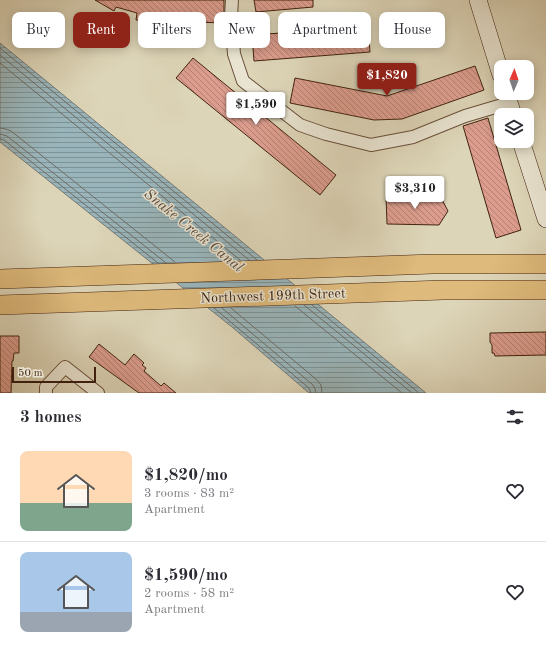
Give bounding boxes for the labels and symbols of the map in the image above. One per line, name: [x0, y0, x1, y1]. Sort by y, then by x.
north arrow: [494, 60, 534, 100]
pin: $1,820: [354, 63, 420, 97]
pin: $1,590: [223, 92, 289, 126]
pin: $3,310: [382, 176, 448, 210]
water label: Snake Creek Canal: [141, 187, 246, 276]
street label: Northwest 199th Street: [200, 286, 346, 306]
scale bar: [12, 365, 96, 384]

